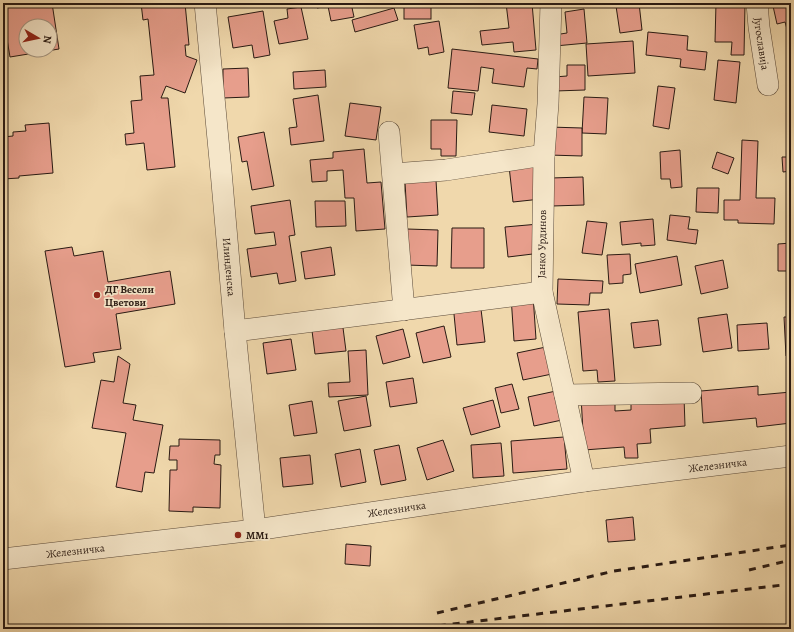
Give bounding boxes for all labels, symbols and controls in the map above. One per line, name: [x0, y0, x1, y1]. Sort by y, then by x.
street label: Југославија: [751, 17, 773, 72]
north arrow: [18, 18, 58, 58]
text: N: [39, 34, 55, 45]
street label: Јанко Урдинов: [534, 210, 550, 278]
street label: Илинденска: [219, 237, 240, 298]
place label: ДГ Весели Цветови: [105, 282, 154, 310]
marker: ДГ Весели Цветови: [92, 290, 102, 300]
street label: Железничка: [688, 454, 749, 476]
street label: Железничка: [367, 497, 428, 521]
place label: MM1: [246, 528, 269, 543]
marker: MM1: [233, 530, 243, 540]
street label: Железничка: [46, 540, 106, 561]

